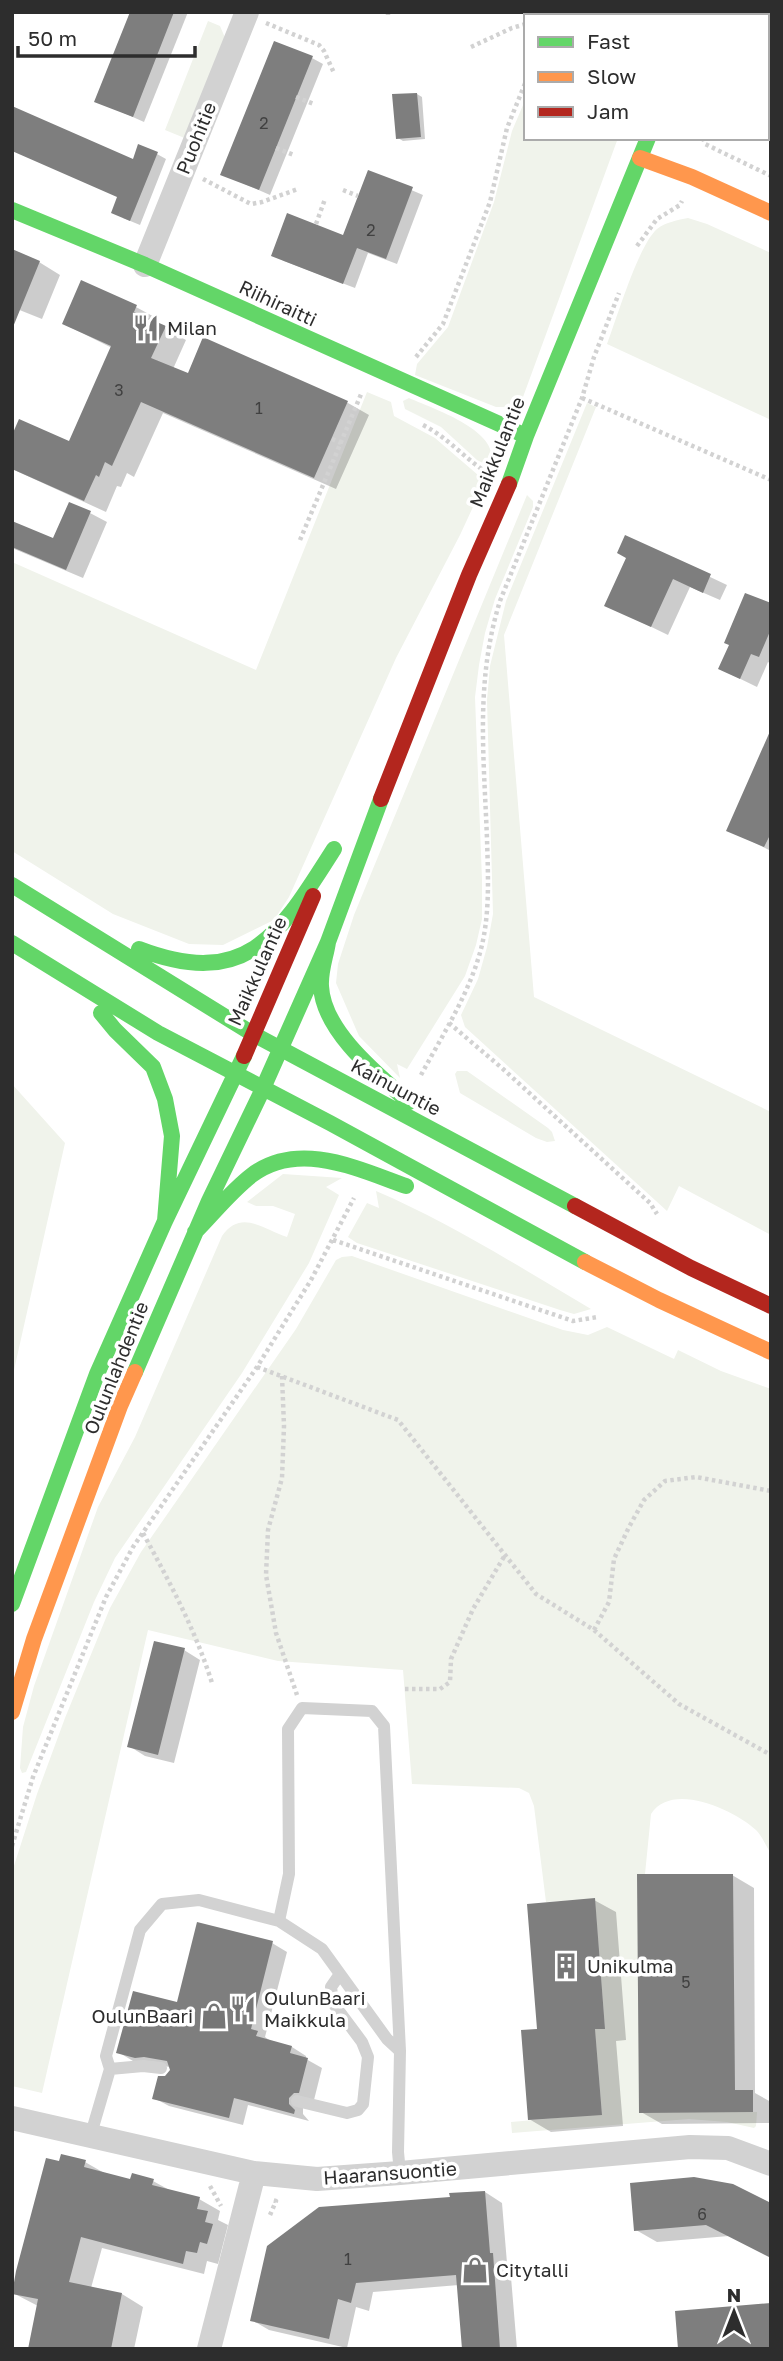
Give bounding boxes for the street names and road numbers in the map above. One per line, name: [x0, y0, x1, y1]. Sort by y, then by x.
street label: Puohitie: [171, 98, 220, 177]
street label: Riihiraitti: [236, 275, 321, 331]
street label: Maikkulantie: [464, 393, 529, 510]
street label: Maikkulantie: [222, 913, 291, 1029]
street label: Kainuuntie: [347, 1053, 445, 1120]
street label: Oulunlahdentie: [78, 1298, 153, 1438]
street label: Haaransuontie: [322, 2156, 457, 2189]

